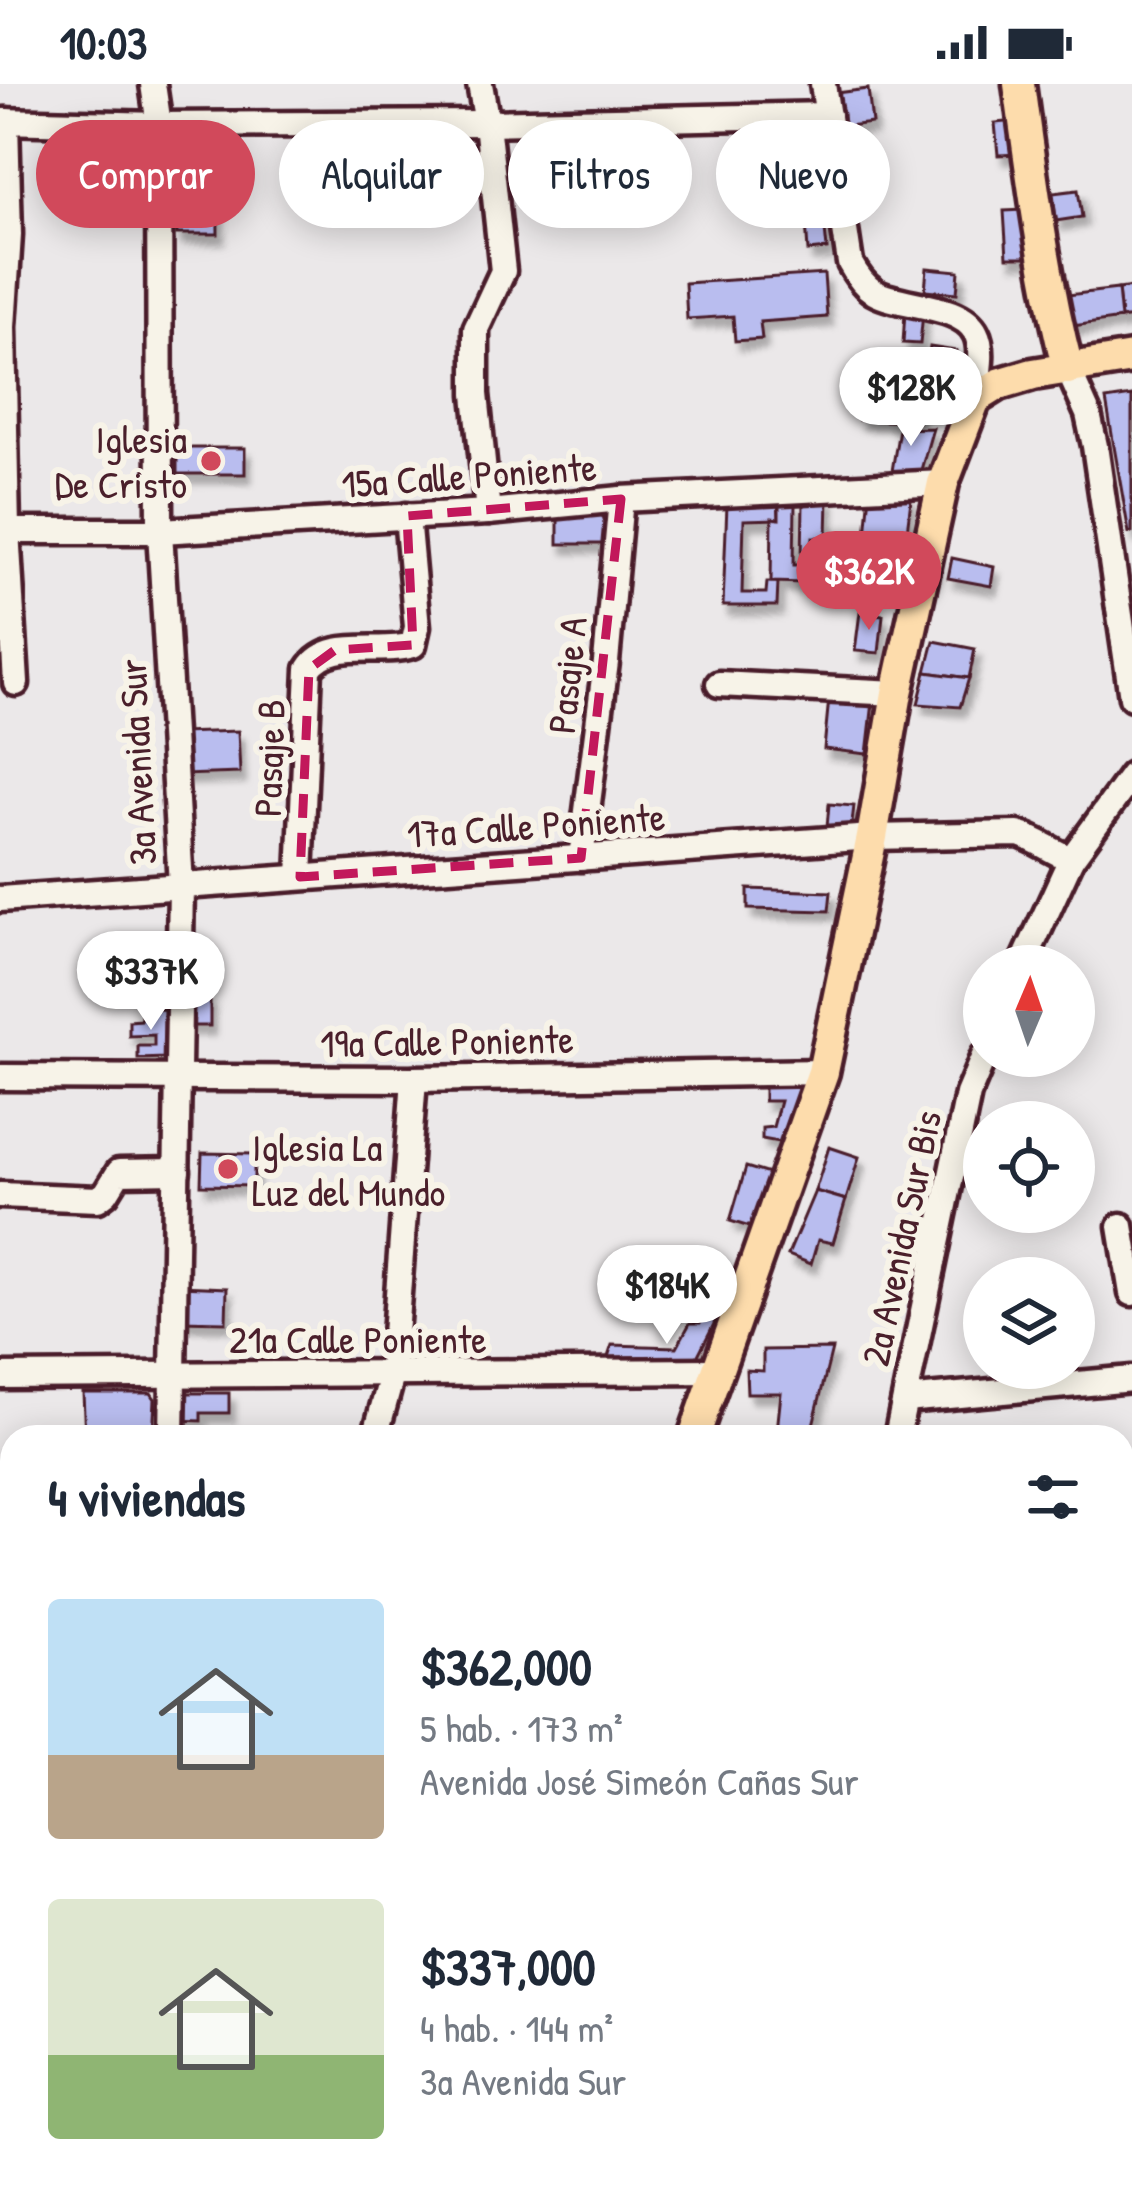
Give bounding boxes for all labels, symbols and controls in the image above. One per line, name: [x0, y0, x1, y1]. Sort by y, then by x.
text: 10:03: [60, 12, 147, 73]
chip: Comprar: [36, 120, 255, 228]
chip: Alquilar: [279, 120, 484, 228]
chip: Filtros: [508, 120, 692, 228]
chip: Nuevo: [716, 120, 890, 228]
pin: $128K: [827, 347, 995, 449]
text: $128K: [866, 359, 956, 412]
place label: Iglesia De Cristo: [55, 412, 187, 510]
street label: 15a Calle Poniente: [340, 439, 598, 510]
marker: Iglesia De Cristo: [198, 448, 224, 474]
pin: $362K: [785, 531, 953, 633]
text: $362K: [823, 543, 915, 596]
street label: Pasaje A: [534, 614, 599, 736]
street label: 3a Avenida Sur: [105, 658, 168, 866]
street label: Pasaje B: [240, 698, 297, 818]
street label: 17a Calle Poniente: [405, 789, 667, 860]
pin: $337K: [67, 931, 235, 1033]
text: $337K: [104, 943, 198, 996]
north arrow: [963, 945, 1095, 1077]
map controls: [963, 945, 1095, 1389]
street label: 19a Calle Poniente: [320, 1012, 574, 1069]
button: locate: [963, 1101, 1095, 1233]
street label: 2a Avenida Sur Bis: [848, 1105, 953, 1370]
place label: Iglesia La Luz del Mundo: [252, 1120, 445, 1218]
marker: Iglesia La Luz del Mundo: [215, 1156, 241, 1182]
pin: $184K: [583, 1245, 751, 1347]
text: $184K: [624, 1257, 710, 1310]
button: layers: [963, 1257, 1095, 1389]
street label: 21a Calle Poniente: [229, 1312, 487, 1365]
text: 4 viviendas: [48, 1463, 245, 1532]
icon: filters: [1020, 1464, 1086, 1530]
text: $362,000: [420, 1632, 592, 1701]
icon: home: [144, 1647, 288, 1791]
text: 5 hab. · 173 m²: [420, 1701, 623, 1754]
text: Avenida José Simeón Cañas Sur: [420, 1754, 859, 1807]
text: $337,000: [420, 1932, 596, 2001]
icon: home: [144, 1947, 288, 2091]
text: 4 hab. · 144 m²: [420, 2001, 613, 2054]
text: 3a Avenida Sur: [420, 2054, 626, 2107]

